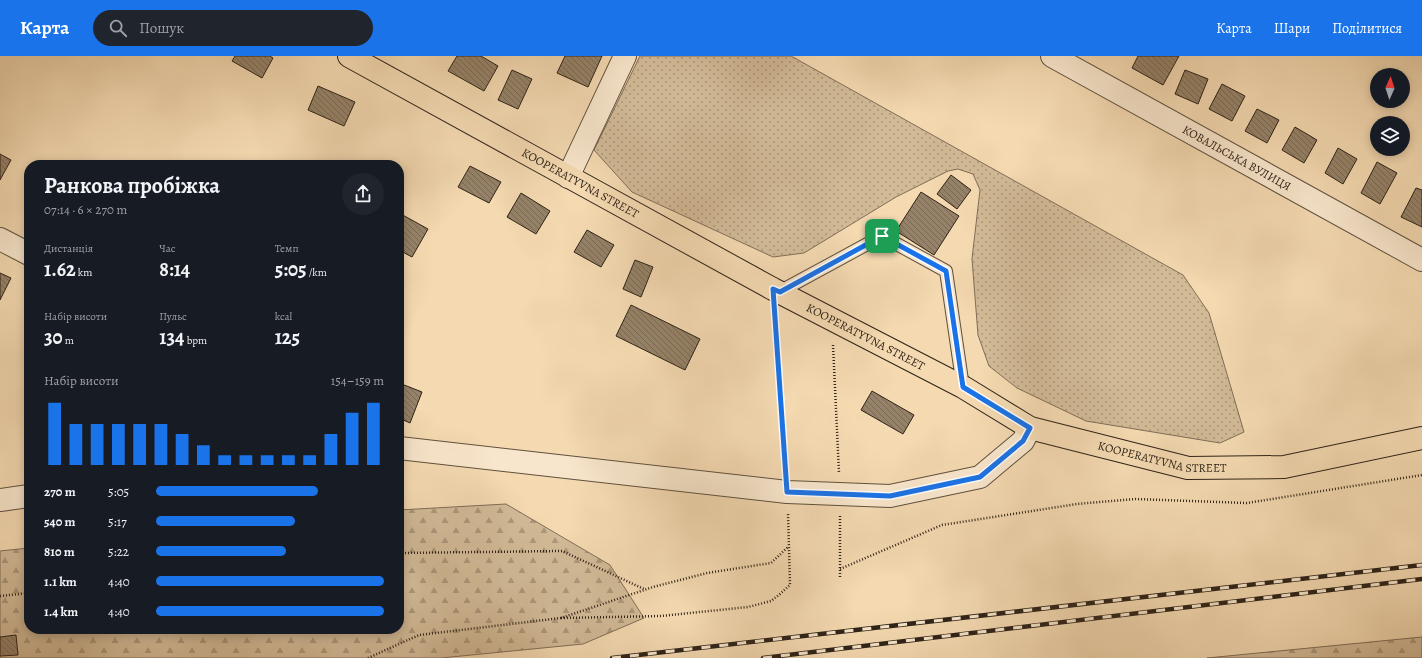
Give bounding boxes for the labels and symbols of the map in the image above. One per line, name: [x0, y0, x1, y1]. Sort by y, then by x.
north arrow: [1370, 68, 1410, 108]
street label: КОВАЛЬСЬКА ВУЛИЦЯ: [1179, 121, 1294, 194]
street label: KOOPERATYVNA STREET: [519, 144, 642, 222]
pin: [865, 219, 899, 253]
street label: KOOPERATYVNA STREET: [804, 300, 928, 374]
street label: KOOPERATYVNA STREET: [1096, 437, 1227, 476]

